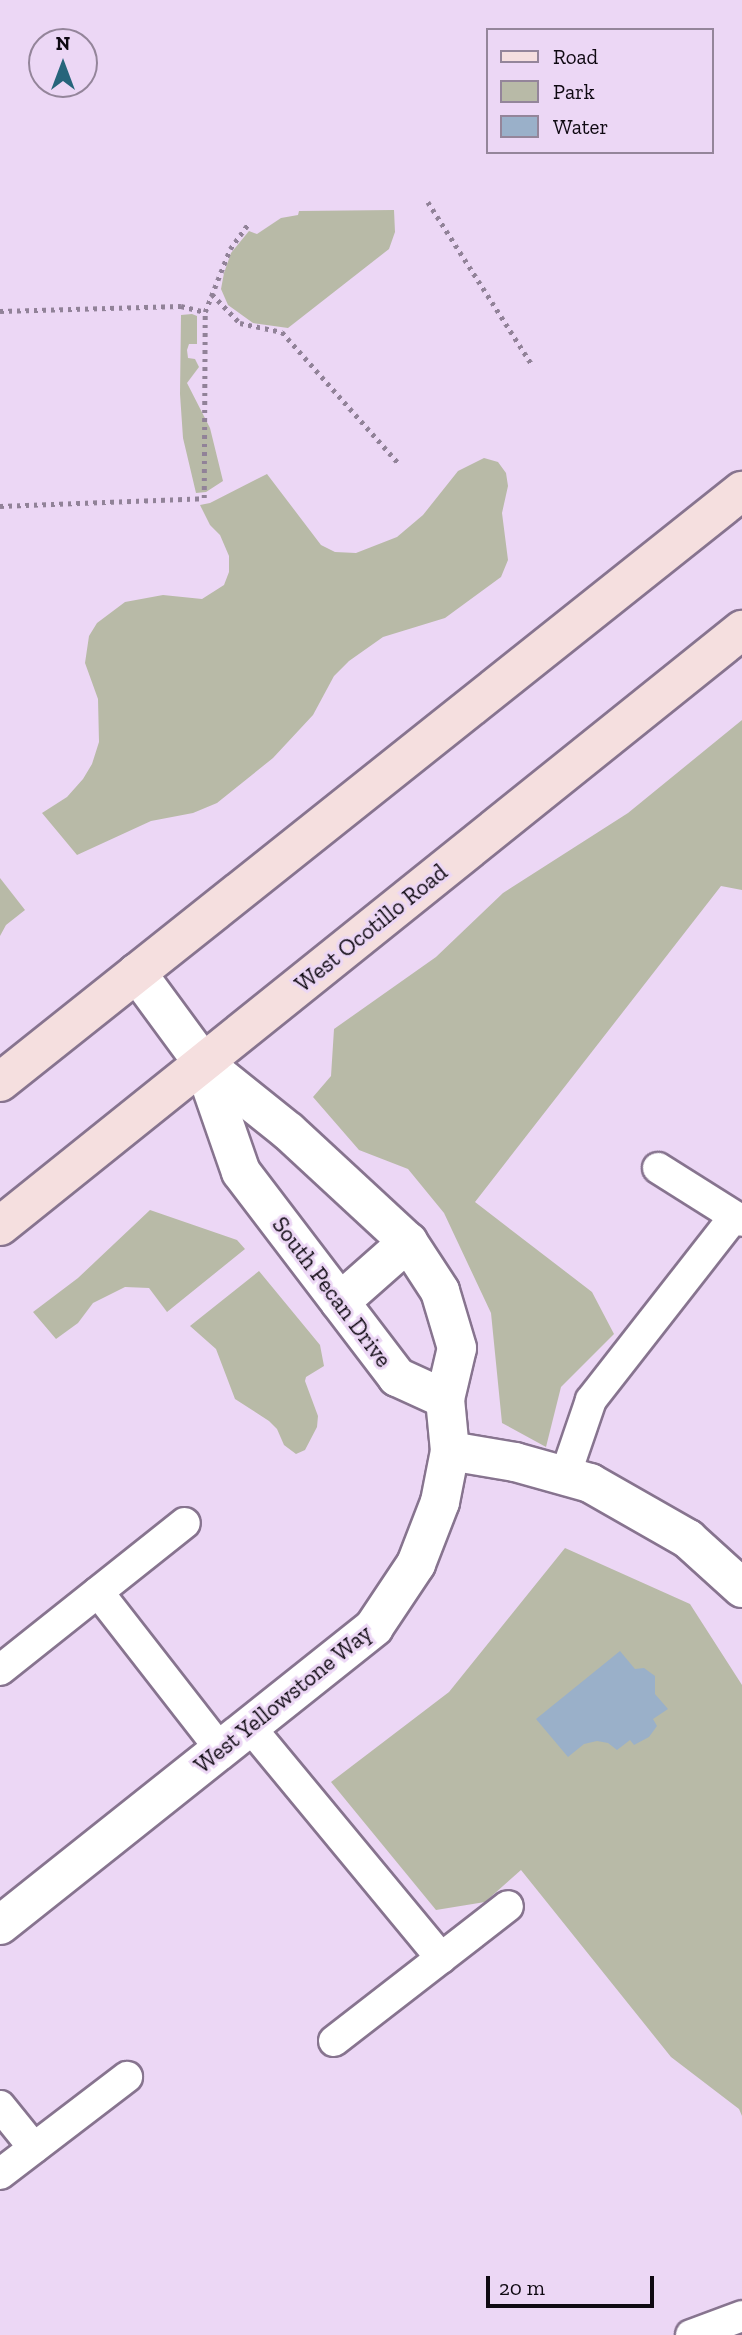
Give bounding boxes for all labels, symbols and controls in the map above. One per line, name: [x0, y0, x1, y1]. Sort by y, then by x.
north arrow: [28, 28, 98, 98]
legend: [486, 28, 714, 154]
text: N: [56, 32, 70, 55]
text: Road: [553, 44, 598, 69]
text: Park: [553, 79, 595, 104]
text: Water: [553, 114, 608, 139]
street label: West Ocotillo Road: [289, 858, 453, 998]
street label: South Pecan Drive: [266, 1211, 398, 1373]
street label: West Yellowstone Way: [188, 1618, 378, 1780]
scale bar: [490, 2262, 658, 2306]
text: 20 m: [499, 2275, 545, 2300]

